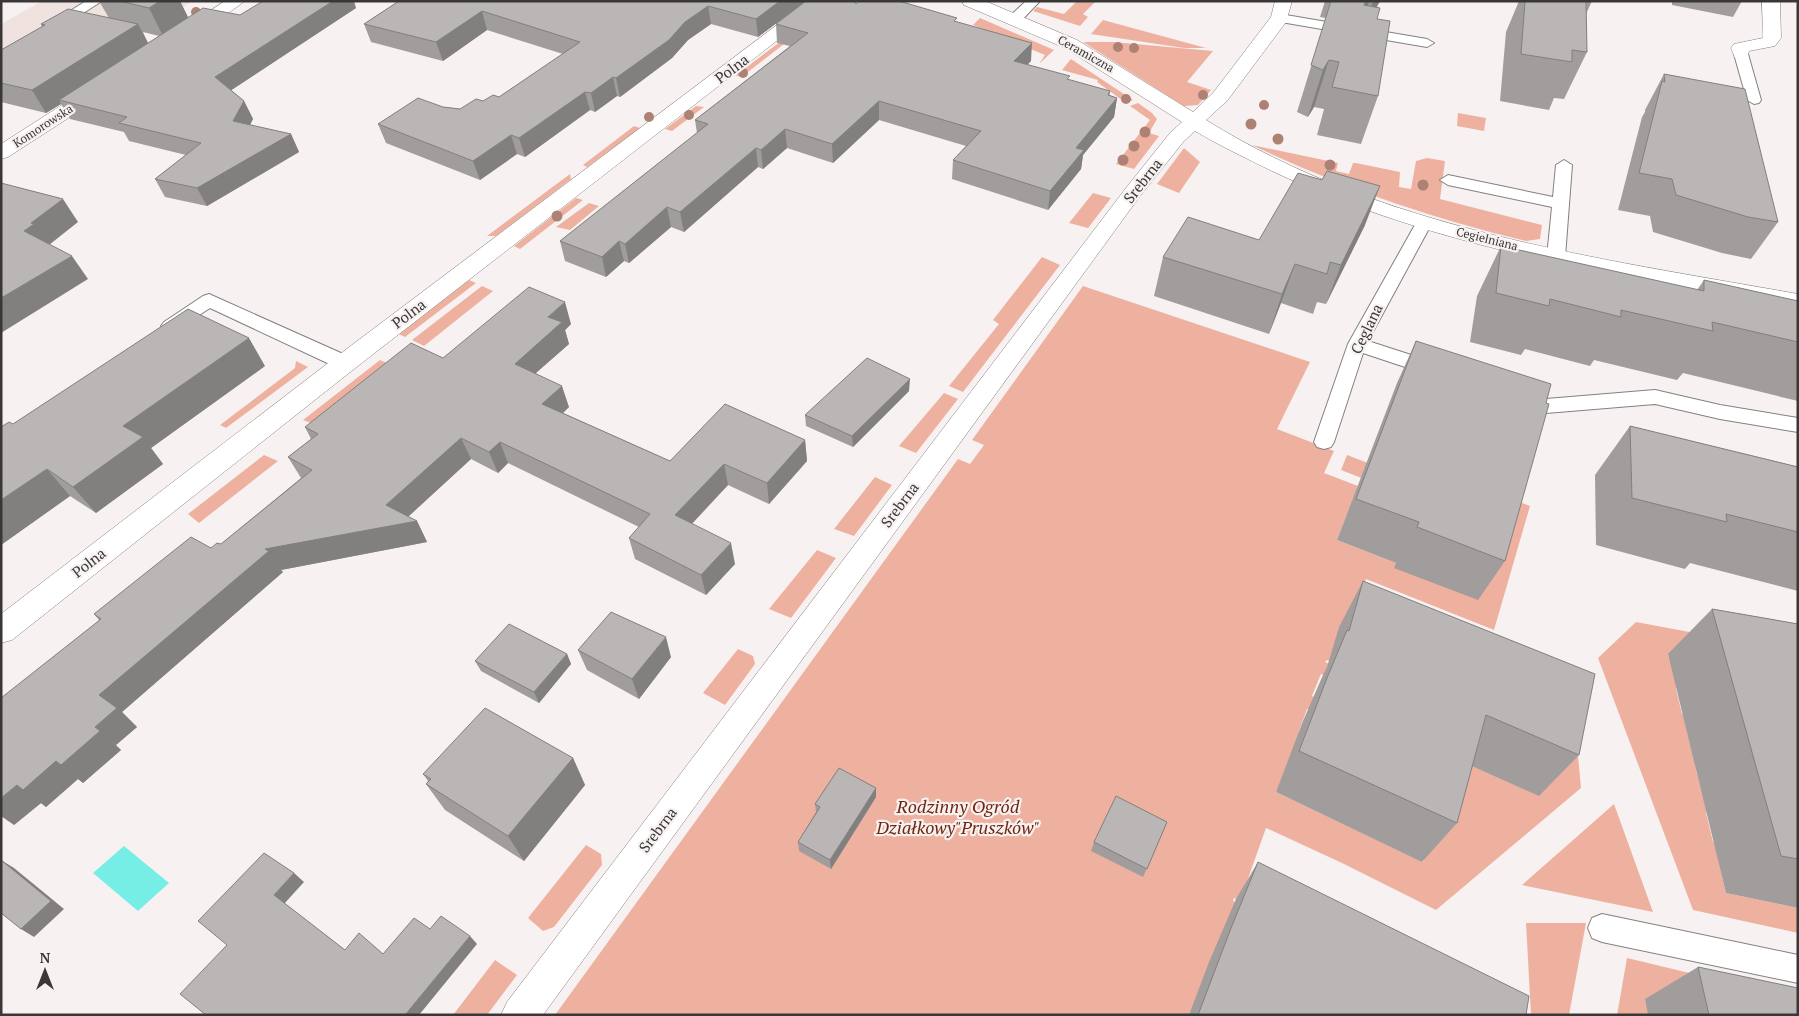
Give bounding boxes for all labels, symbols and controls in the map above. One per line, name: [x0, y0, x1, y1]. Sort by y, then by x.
street label: Ceramiczna: [1055, 32, 1117, 75]
street label: Polna: [710, 49, 753, 88]
street label: Komorowska: [10, 101, 75, 150]
street label: Srebrna: [1118, 153, 1166, 207]
street label: Cegielniana: [1455, 224, 1520, 253]
street label: Polna: [387, 294, 430, 333]
street label: Ceglana: [1345, 300, 1387, 357]
street label: Srebrna: [876, 477, 923, 531]
street label: Polna: [67, 542, 110, 582]
park label: Rodzinny Ogród Działkowy"Pruszków": [875, 794, 1040, 839]
street label: Srebrna: [634, 802, 681, 856]
north arrow: [20, 946, 70, 996]
text: N: [40, 948, 51, 967]

